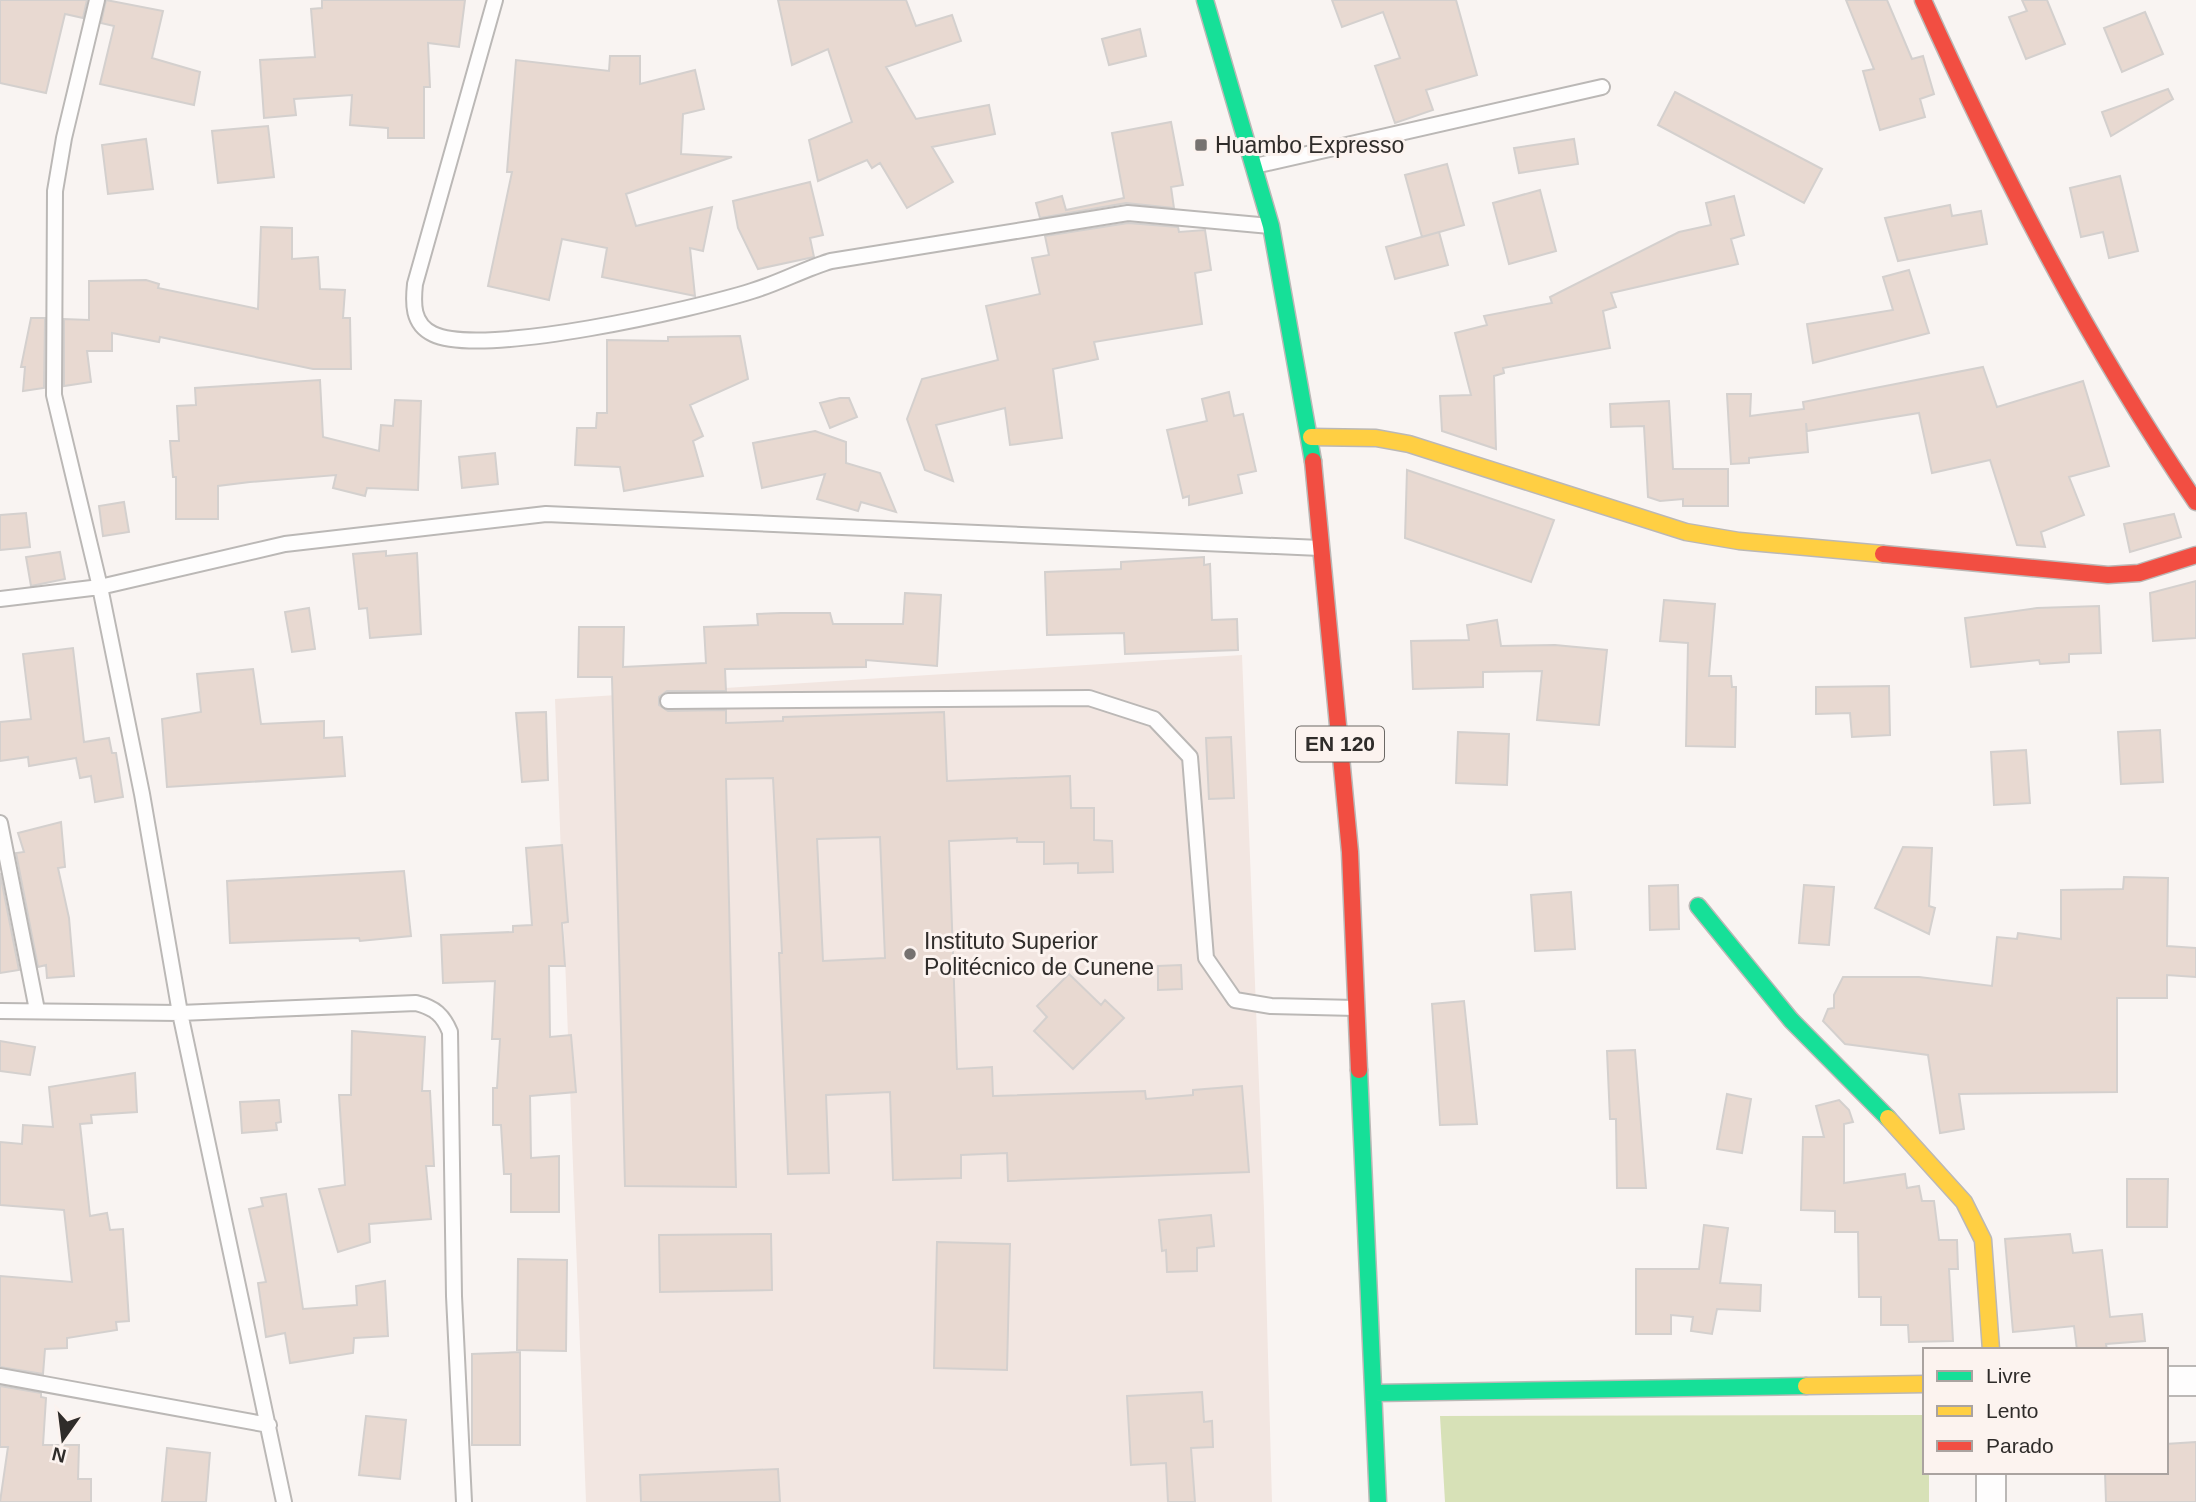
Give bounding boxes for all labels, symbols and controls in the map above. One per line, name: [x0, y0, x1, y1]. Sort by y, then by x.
place label: Huambo Expresso: [1215, 132, 1404, 158]
marker: Huambo Expresso: [1193, 137, 1209, 153]
road number: EN 120: [1296, 726, 1384, 762]
place label: Instituto Superior Politécnico de Cunene: [924, 928, 1154, 980]
marker: Instituto Superior Politécnico de Cunene: [902, 946, 918, 962]
legend: [1923, 1348, 2168, 1474]
text: Livre: [1986, 1364, 2032, 1387]
text: Lento: [1986, 1399, 2039, 1422]
north arrow: [28, 1404, 98, 1474]
text: Parado: [1986, 1434, 2054, 1457]
text: N: [50, 1443, 68, 1467]

